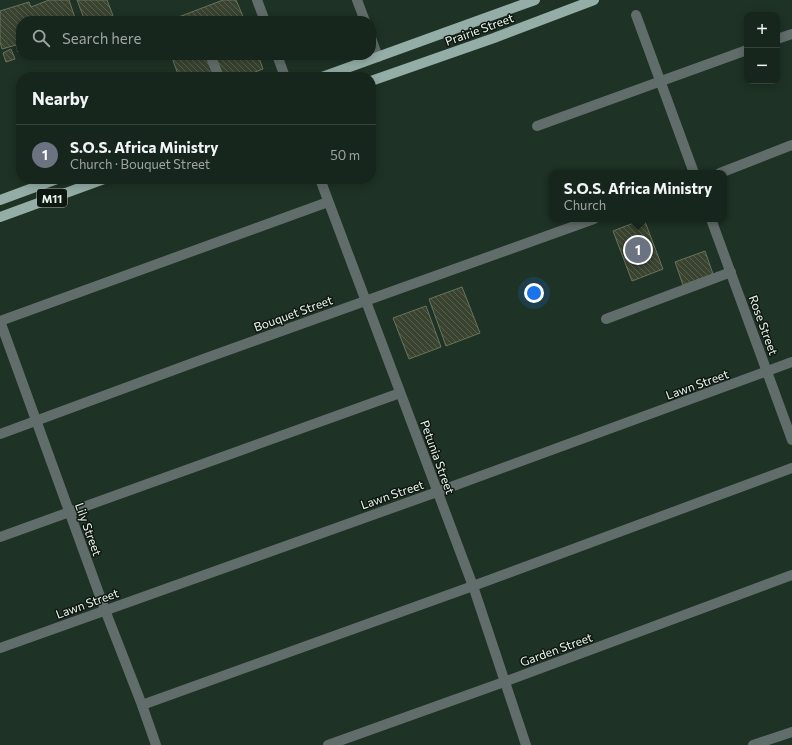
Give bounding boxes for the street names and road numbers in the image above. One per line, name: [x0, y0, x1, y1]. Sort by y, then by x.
street label: Prairie Street: [443, 10, 515, 48]
road number: M11: [37, 189, 67, 207]
street label: Bouquet Street: [252, 292, 334, 334]
street label: Rose Street: [747, 293, 781, 357]
street label: Lawn Street: [664, 366, 730, 402]
street label: Petunia Street: [418, 418, 458, 496]
street label: Lawn Street: [359, 477, 425, 511]
street label: Lily Street: [73, 501, 105, 558]
street label: Lawn Street: [54, 585, 120, 621]
street label: Garden Street: [518, 629, 594, 669]

